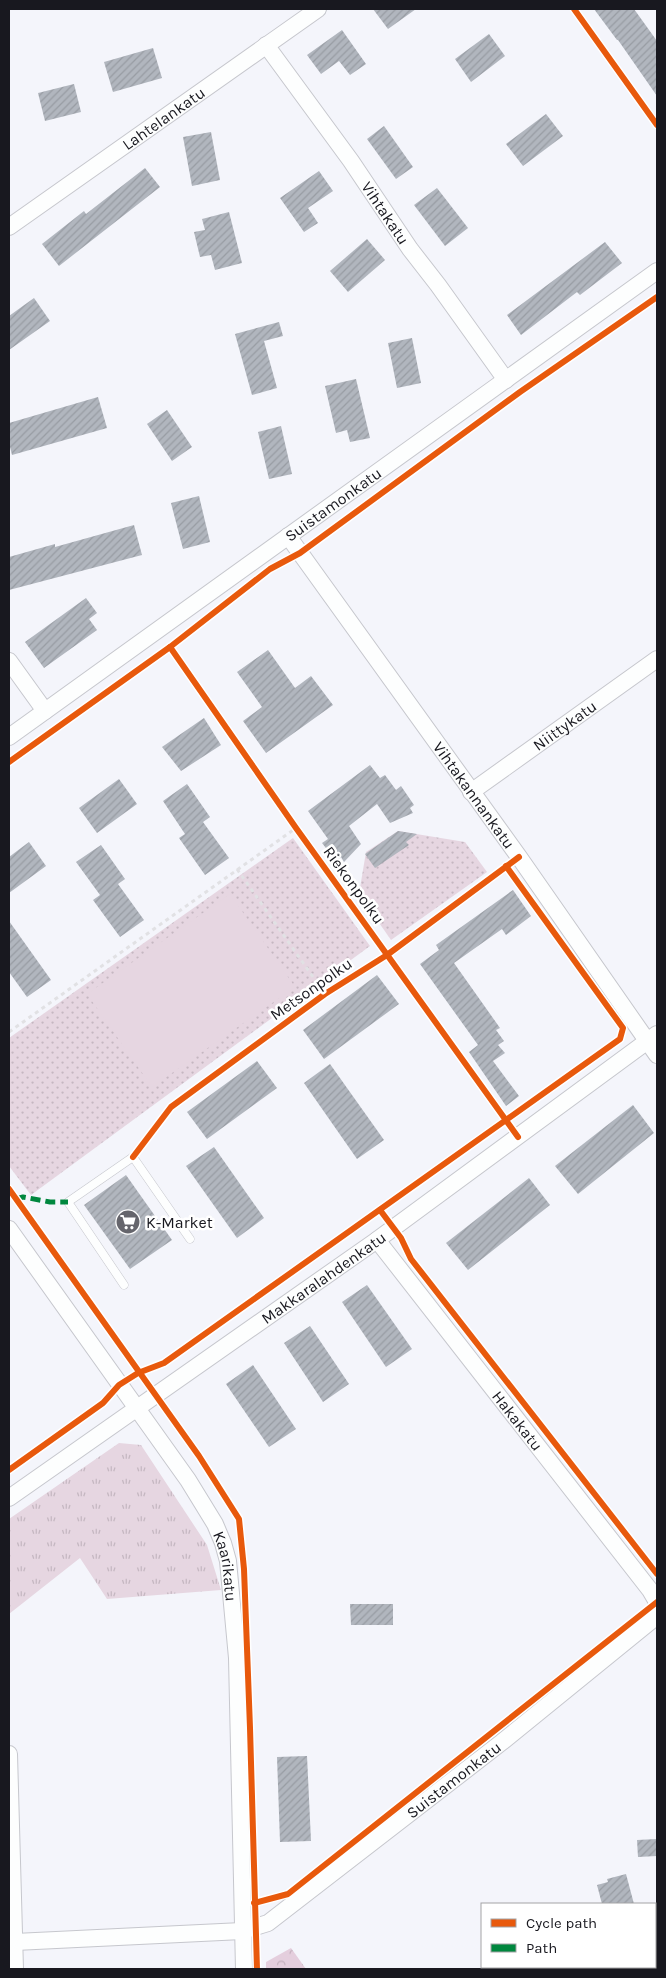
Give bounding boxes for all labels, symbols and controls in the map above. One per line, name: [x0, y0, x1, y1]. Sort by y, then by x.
street label: Lahtelankatu: [118, 82, 208, 154]
street label: Vihtakatu: [358, 178, 414, 248]
street label: Suistamonkatu: [281, 463, 385, 545]
street label: Niittykatu: [529, 696, 600, 754]
street label: Vihtakannankatu: [429, 738, 519, 852]
street label: Riekonpolku: [319, 842, 389, 928]
street label: Metsonpolku: [266, 954, 356, 1024]
supermarket icon: K-Market: [115, 1209, 141, 1235]
place label: K-Market: [146, 1213, 213, 1232]
street label: Makkaralahdenkatu: [257, 1227, 389, 1328]
street label: Hakakatu: [489, 1387, 547, 1454]
street label: Kaarikatu: [209, 1528, 241, 1602]
street label: Suistamonkatu: [402, 1737, 505, 1822]
legend: [481, 1903, 656, 1968]
text: Cycle path: [526, 1914, 597, 1932]
text: Path: [526, 1939, 557, 1957]

